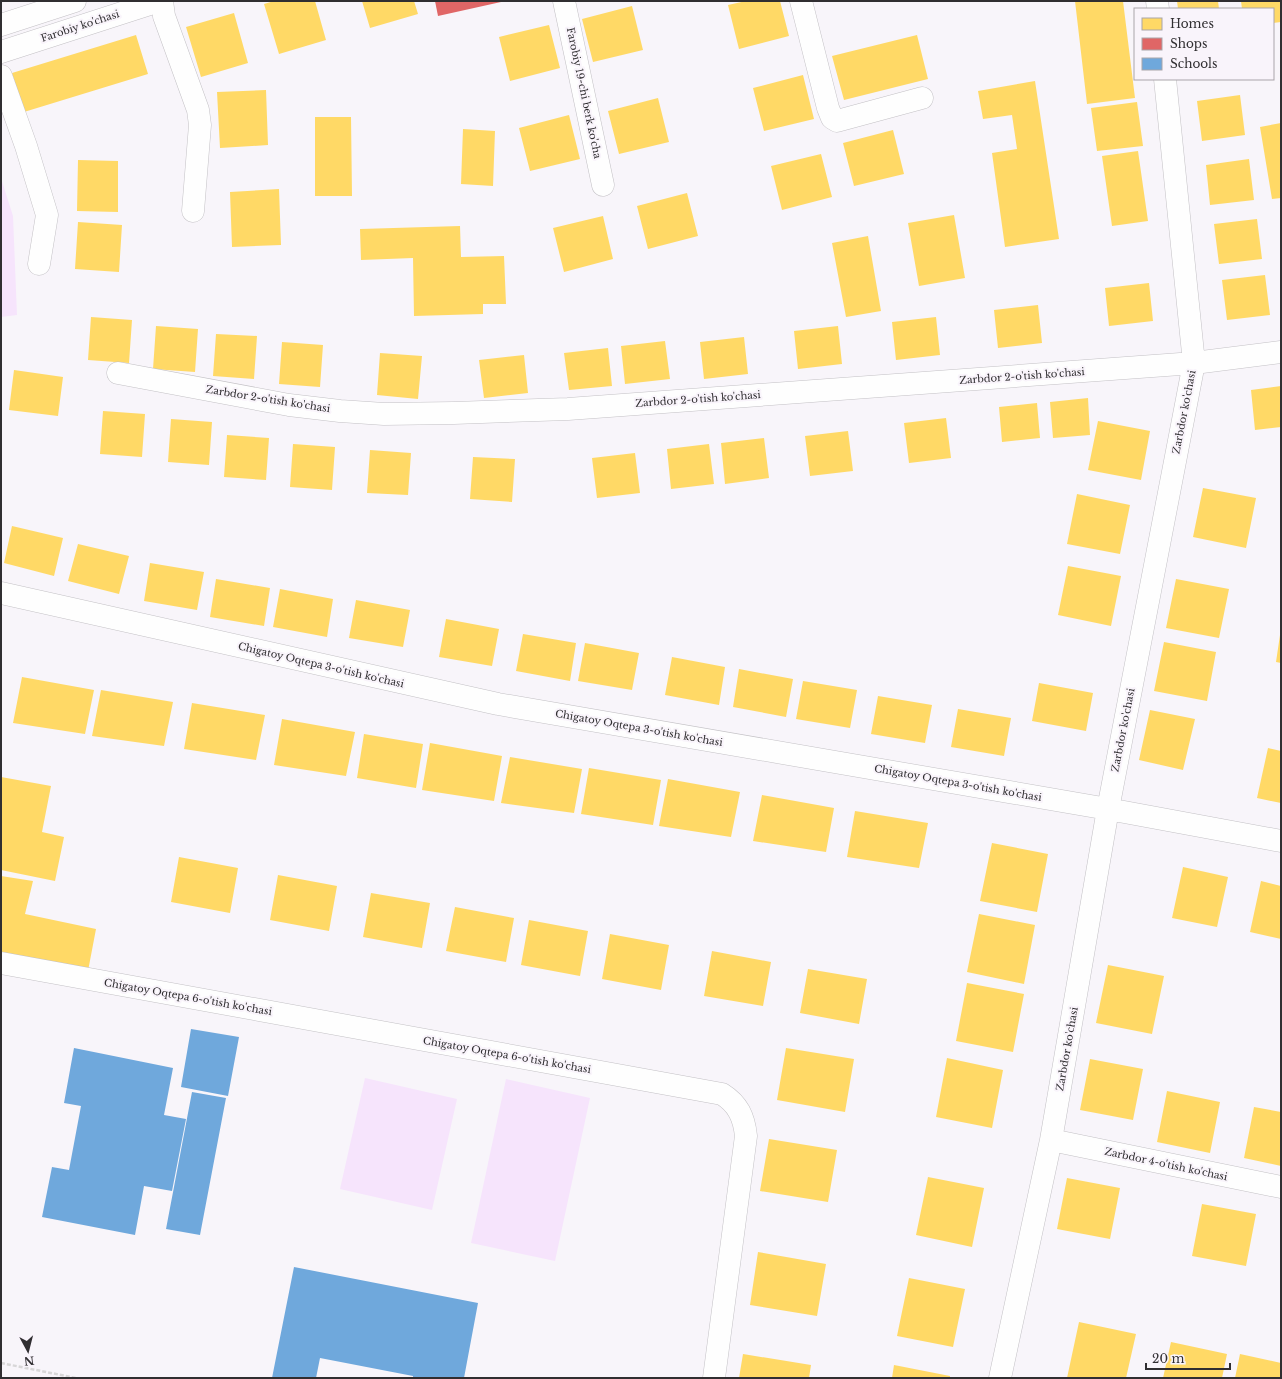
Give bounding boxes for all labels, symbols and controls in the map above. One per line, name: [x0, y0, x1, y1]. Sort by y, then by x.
street label: Farobiy ko'chasi: [39, 7, 121, 45]
legend: [1134, 8, 1274, 80]
text: Homes: [1170, 16, 1214, 31]
street label: Farobiy 19-chi berk ko'cha: [564, 26, 604, 160]
text: Shops: [1170, 36, 1207, 51]
text: Schools: [1170, 56, 1217, 71]
street label: Zarbdor 2-o'tish ko'chasi: [959, 365, 1086, 387]
street label: Zarbdor ko'chasi: [1170, 368, 1199, 455]
street label: Zarbdor 2-o'tish ko'chasi: [205, 383, 332, 415]
street label: Zarbdor 2-o'tish ko'chasi: [635, 388, 762, 410]
street label: Chigatoy Oqtepa 3-o'tish ko'chasi: [237, 640, 406, 691]
street label: Zarbdor ko'chasi: [1109, 686, 1138, 773]
street label: Chigatoy Oqtepa 3-o'tish ko'chasi: [554, 707, 724, 749]
street label: Chigatoy Oqtepa 3-o'tish ko'chasi: [873, 762, 1043, 804]
street label: Chigatoy Oqtepa 6-o'tish ko'chasi: [103, 976, 274, 1018]
street label: Zarbdor ko'chasi: [1053, 1005, 1081, 1092]
street label: Chigatoy Oqtepa 6-o'tish ko'chasi: [422, 1034, 593, 1076]
street label: Zarbdor 4-o'tish ko'chasi: [1103, 1145, 1229, 1184]
north arrow: [8, 1331, 48, 1371]
scale bar: [1146, 1345, 1230, 1371]
text: 20 m: [1152, 1351, 1184, 1366]
text: N: [23, 1353, 35, 1369]

